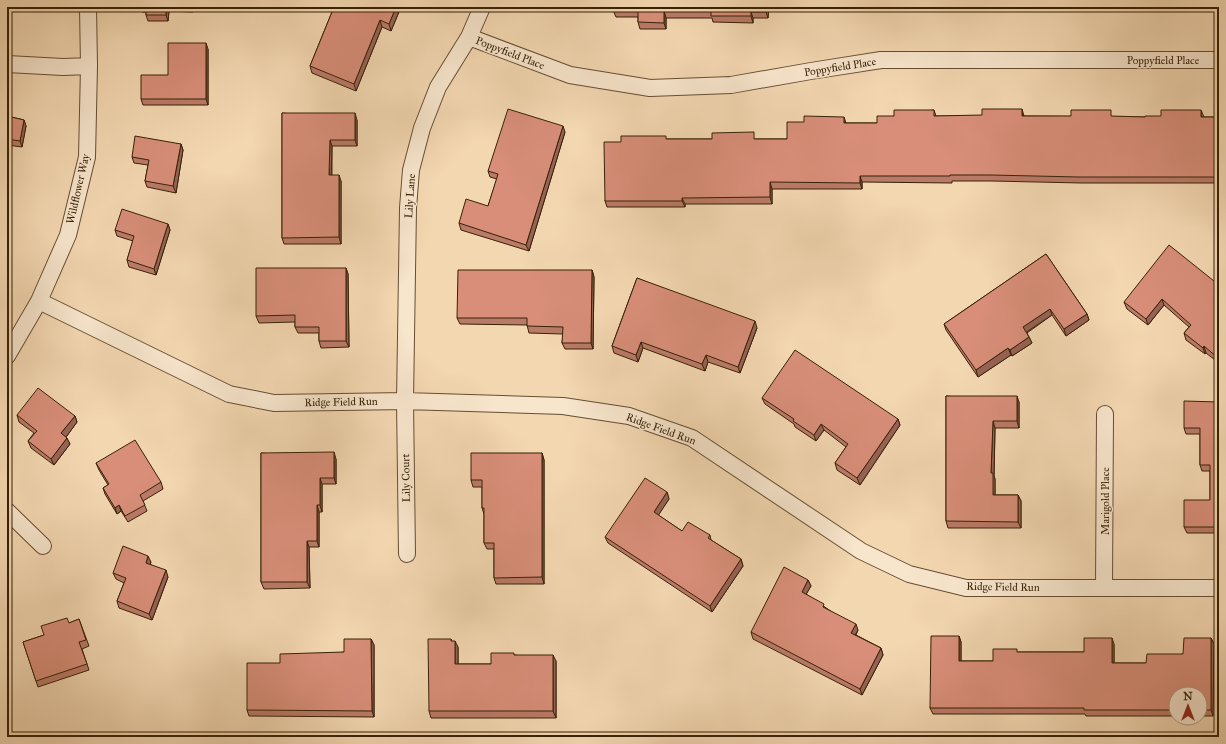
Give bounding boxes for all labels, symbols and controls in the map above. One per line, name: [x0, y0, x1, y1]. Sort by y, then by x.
street label: Poppyfield Place: [474, 34, 547, 72]
street label: Poppyfield Place: [1127, 54, 1200, 67]
street label: Poppyfield Place: [803, 55, 877, 79]
street label: Wildflower Way: [64, 152, 93, 225]
street label: Lily Lane: [402, 173, 418, 219]
street label: Ridge Field Run: [304, 395, 378, 409]
street label: Ridge Field Run: [624, 410, 698, 448]
street label: Lily Court: [399, 454, 413, 502]
street label: Marigold Place: [1099, 467, 1112, 535]
street label: Ridge Field Run: [966, 580, 1040, 594]
north arrow: [1168, 686, 1208, 726]
text: N: [1183, 690, 1193, 703]

